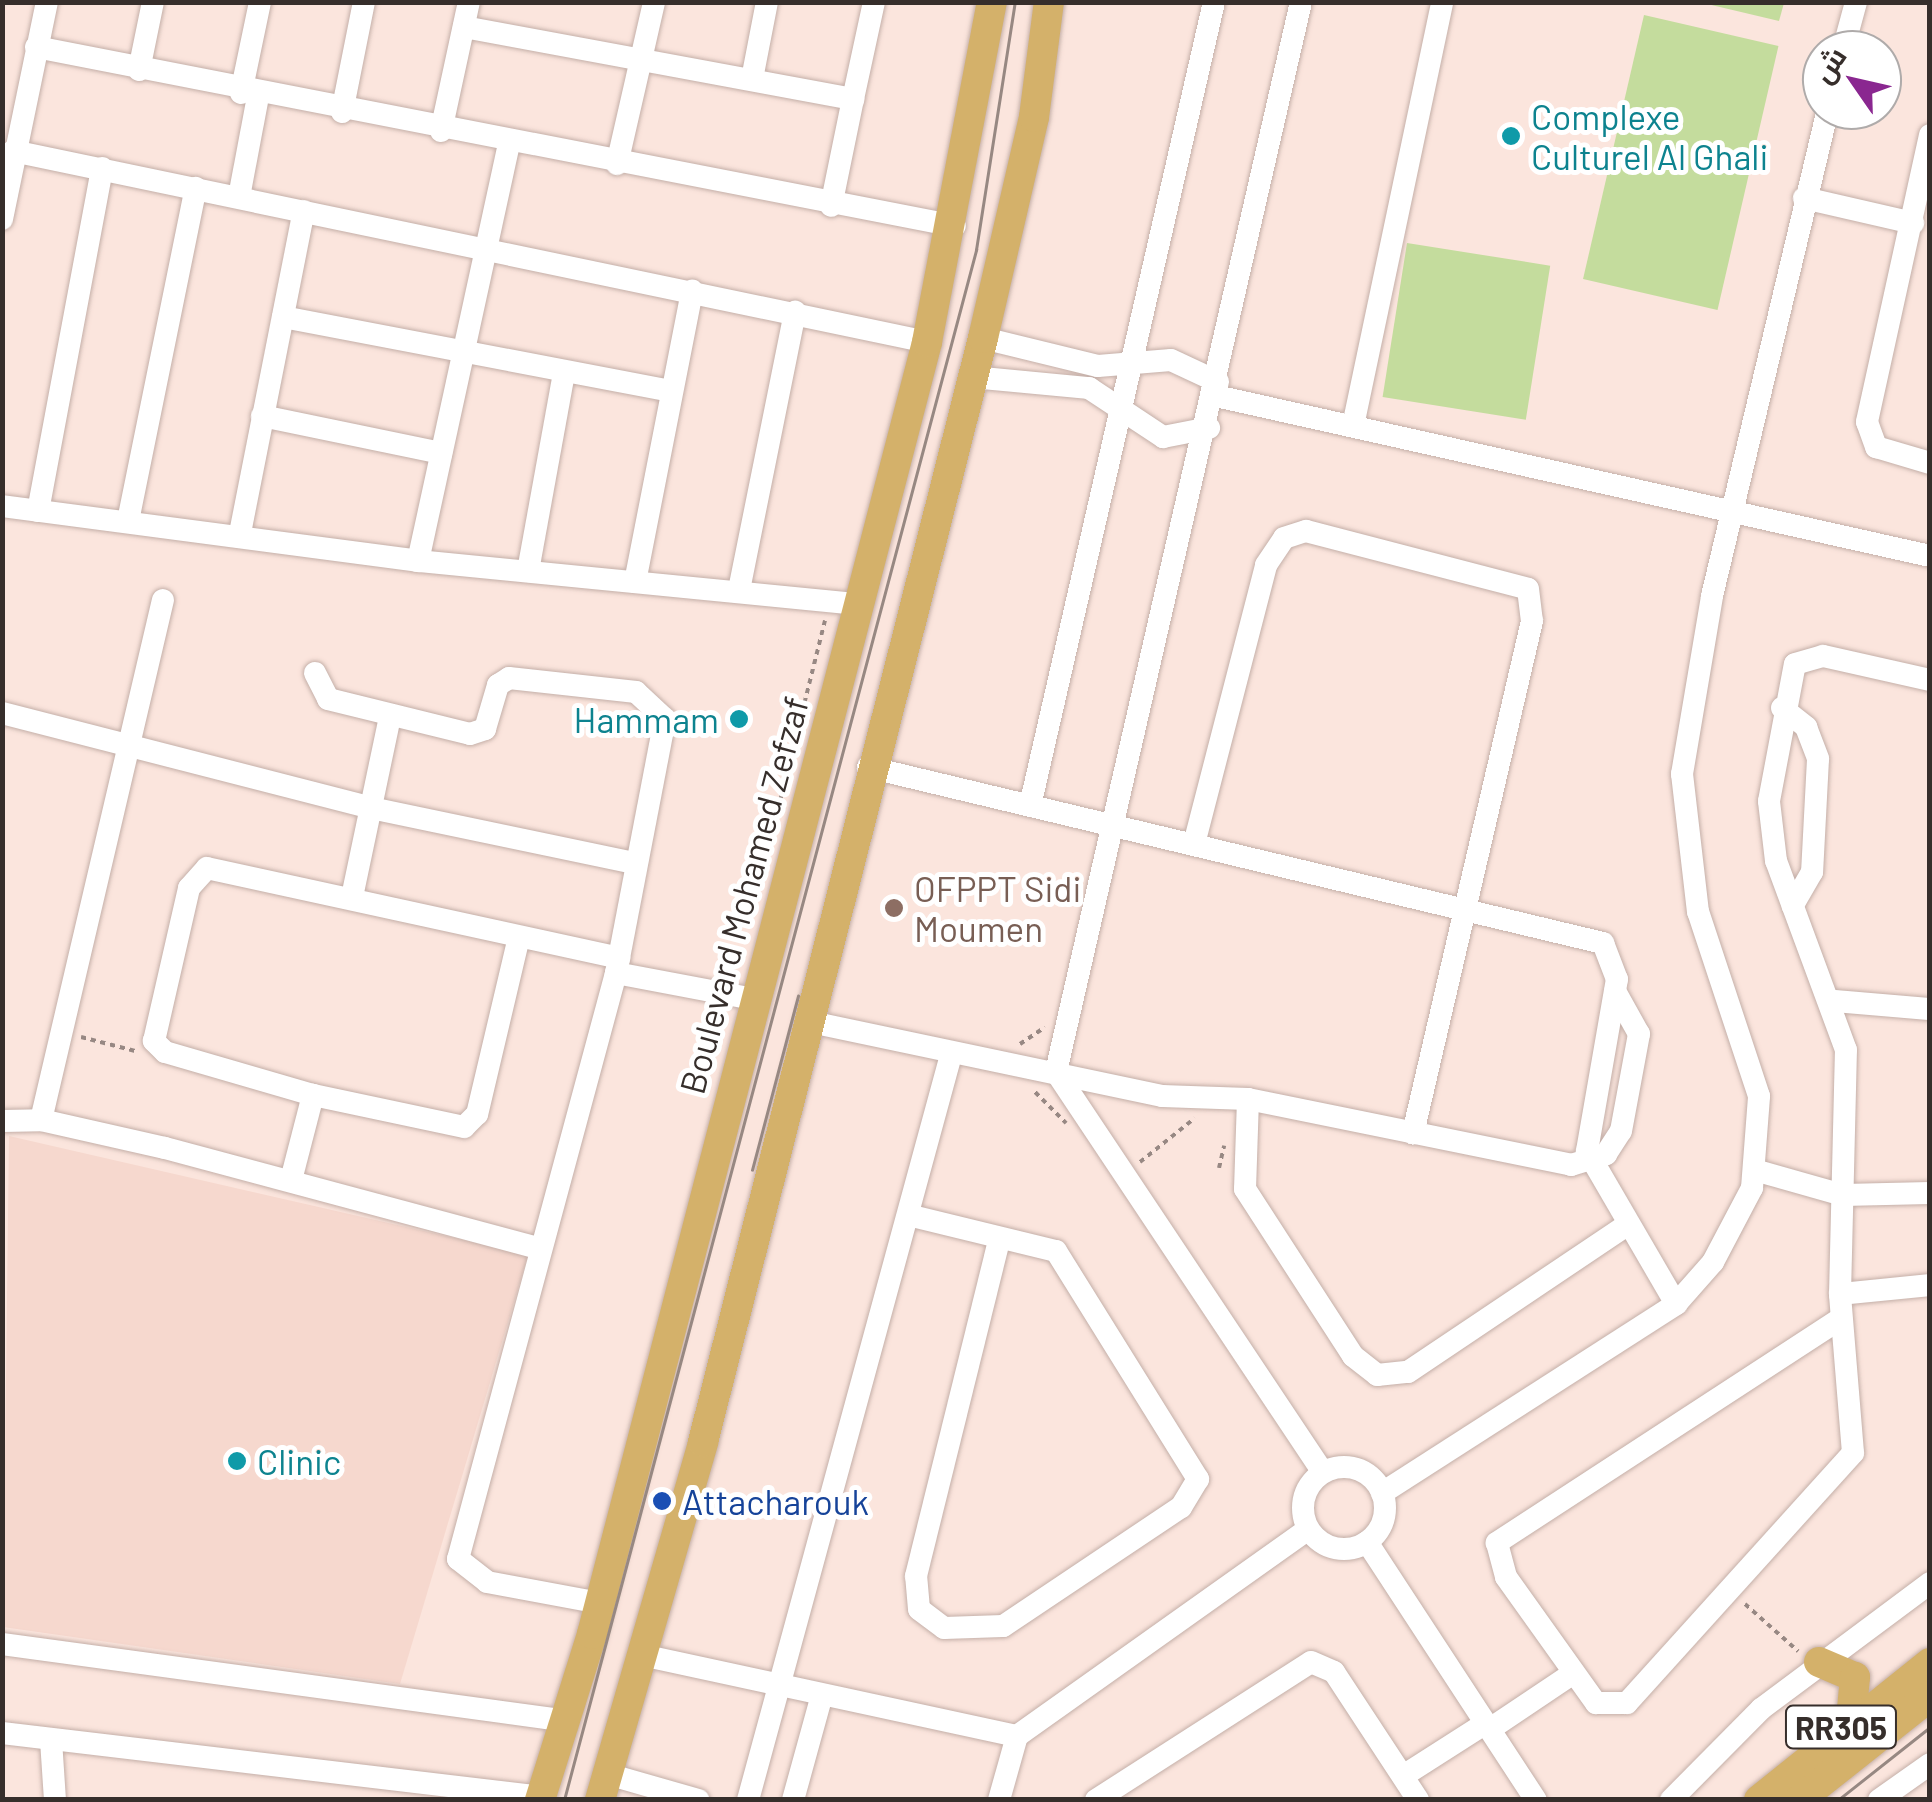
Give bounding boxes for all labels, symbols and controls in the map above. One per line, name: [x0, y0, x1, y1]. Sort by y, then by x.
north arrow: [1802, 30, 1902, 130]
text: ش: [1805, 40, 1853, 89]
place label: Complexe Culturel Al Ghali: [1531, 95, 1768, 177]
marker: Complexe Culturel Al Ghali: [1500, 125, 1522, 147]
street label: Boulevard Mohamed Zefzaf: [670, 692, 816, 1098]
place label: Hammam: [574, 698, 719, 740]
marker: Hammam: [728, 708, 750, 730]
place label: OFPPT Sidi Moumen: [914, 867, 1081, 949]
marker: OFPPT Sidi Moumen: [883, 897, 905, 919]
place label: Clinic: [257, 1440, 341, 1482]
marker: Clinic: [226, 1450, 248, 1472]
place label: Attacharouk: [682, 1480, 869, 1522]
marker: Attacharouk: [651, 1490, 673, 1512]
road number: RR305: [1784, 1700, 1898, 1754]

